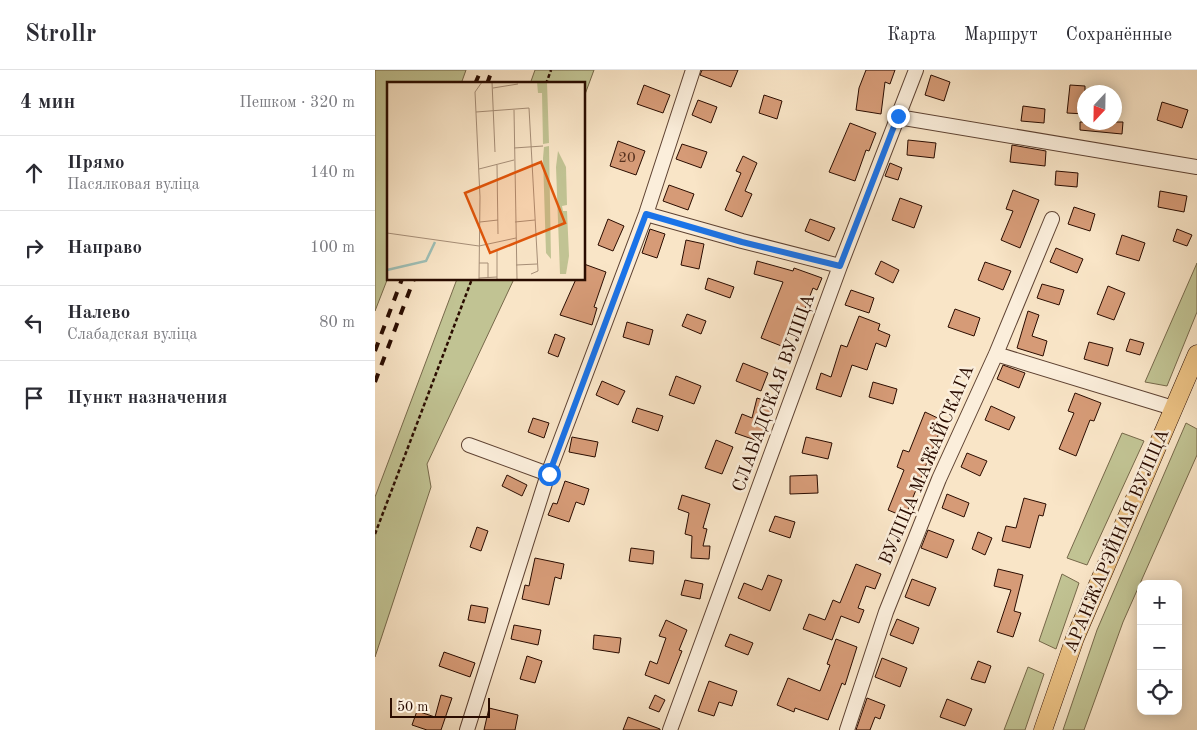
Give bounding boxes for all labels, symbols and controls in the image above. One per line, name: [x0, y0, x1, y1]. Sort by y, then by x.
text: Strollr: [25, 23, 96, 47]
text: Карта: [887, 26, 936, 44]
text: Маршрут: [964, 26, 1038, 44]
text: Сохранённые: [1066, 26, 1172, 44]
inset map: [387, 82, 585, 280]
north arrow: [1077, 85, 1122, 130]
text: 4 мин: [20, 92, 75, 113]
text: Пешком · 320 m: [239, 95, 355, 111]
route end: [887, 105, 910, 128]
house number: 20: [618, 151, 636, 166]
text: Прямо: [67, 154, 125, 173]
icon: ahead: [20, 159, 48, 187]
text: 140 m: [310, 165, 355, 181]
text: Пасялковая вуліца: [67, 177, 200, 193]
icon: right: [20, 234, 48, 262]
text: Направо: [67, 239, 142, 258]
text: 100 m: [310, 240, 355, 256]
street label: СЛАБАДСКАЯ ВУЛІЦА: [730, 291, 818, 494]
text: Налево: [67, 304, 130, 323]
icon: left: [20, 309, 48, 337]
text: 80 m: [319, 315, 355, 331]
text: Слабадская вуліца: [67, 327, 197, 343]
street label: ВУЛІЦА МАЖАЙСКАГА: [873, 361, 977, 567]
icon: arrive: [20, 384, 48, 412]
text: Пункт назначения: [67, 389, 227, 408]
street label: АРАНЖАРЭЙНАЯ ВУЛІЦА: [1058, 425, 1173, 656]
route start: [538, 463, 561, 486]
map controls: [1137, 580, 1182, 715]
button: +: [1137, 580, 1182, 625]
button: −: [1137, 625, 1182, 670]
button: locate: [1137, 670, 1182, 715]
scale bar: [390, 695, 490, 718]
text: 50 m: [397, 700, 428, 714]

